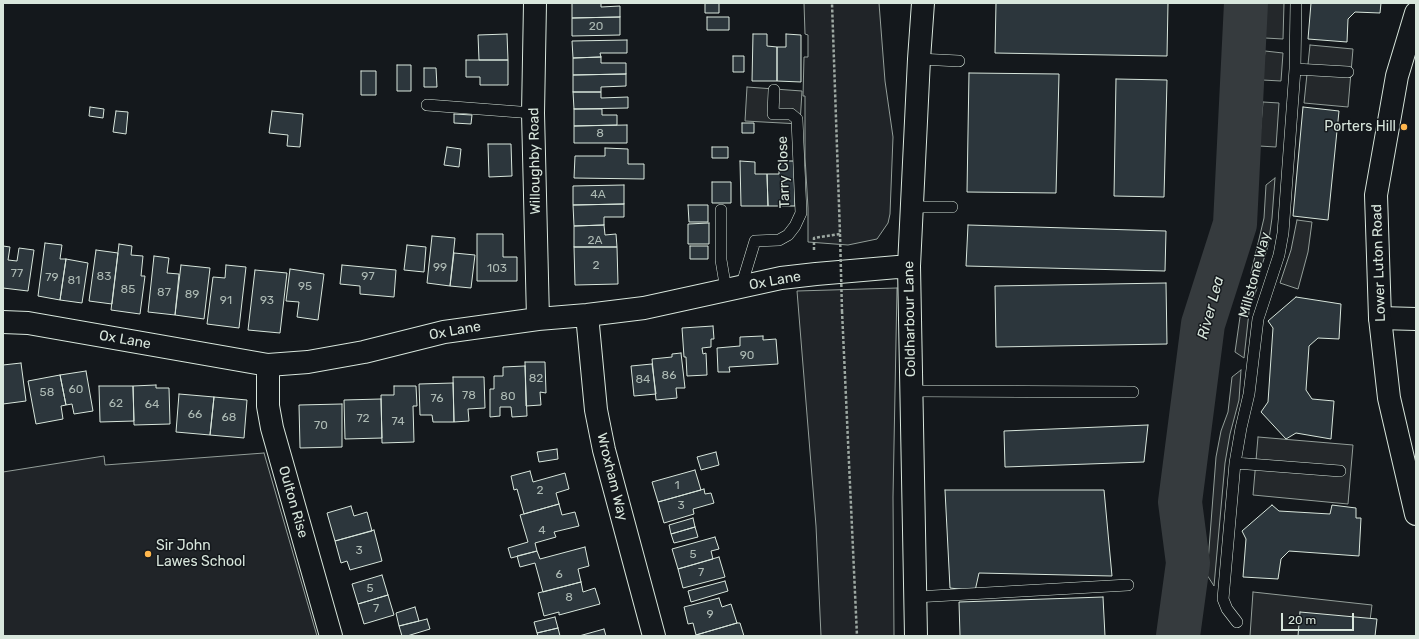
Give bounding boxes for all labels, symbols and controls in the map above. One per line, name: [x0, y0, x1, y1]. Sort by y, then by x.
house number: 20: [589, 20, 603, 34]
street label: Willoughby Road: [526, 107, 544, 215]
place label: Porters Hill: [1324, 119, 1396, 135]
marker: Porters Hill: [1399, 122, 1409, 132]
house number: 8: [596, 127, 604, 141]
street label: Tarry Close: [774, 136, 794, 208]
house number: 4A: [590, 188, 606, 202]
street label: Lower Luton Road: [1369, 204, 1389, 322]
street label: Millstone Way: [1236, 230, 1274, 320]
house number: 2A: [587, 234, 603, 248]
house number: 2: [592, 259, 600, 273]
house number: 99: [433, 261, 447, 275]
street label: Coldharbour Lane: [901, 261, 919, 377]
house number: 103: [487, 262, 507, 276]
house number: 77: [11, 267, 23, 281]
street label: Ox Lane: [748, 268, 802, 294]
house number: 83: [97, 270, 111, 284]
house number: 97: [361, 270, 375, 284]
house number: 79: [45, 271, 59, 285]
house number: 81: [68, 274, 80, 288]
water label: River Lea: [1194, 274, 1228, 342]
house number: 95: [298, 280, 312, 294]
house number: 85: [121, 283, 135, 297]
house number: 87: [157, 286, 171, 300]
house number: 89: [185, 288, 199, 302]
house number: 91: [220, 294, 232, 308]
house number: 93: [260, 294, 274, 308]
street label: Ox Lane: [428, 318, 482, 344]
street label: Ox Lane: [98, 327, 152, 353]
house number: 90: [740, 349, 754, 363]
house number: 86: [662, 369, 676, 383]
house number: 82: [529, 372, 543, 386]
house number: 84: [635, 373, 651, 387]
house number: 60: [69, 383, 83, 397]
house number: 58: [40, 386, 54, 400]
house number: 78: [462, 389, 476, 403]
house number: 80: [500, 390, 516, 404]
house number: 76: [430, 392, 444, 406]
house number: 62: [109, 397, 123, 411]
house number: 64: [145, 398, 159, 412]
house number: 66: [188, 408, 202, 422]
house number: 68: [222, 411, 236, 425]
house number: 72: [356, 412, 370, 426]
house number: 74: [391, 415, 405, 429]
house number: 70: [314, 419, 328, 433]
street label: Wroxham Way: [593, 431, 631, 523]
street label: Oulton Rise: [275, 464, 311, 540]
house number: 1: [674, 479, 680, 493]
house number: 2: [536, 484, 544, 498]
house number: 3: [677, 499, 685, 513]
house number: 4: [538, 524, 546, 538]
place label: Sir John Lawes School: [156, 538, 245, 570]
house number: 3: [355, 544, 363, 558]
house number: 5: [689, 548, 697, 562]
marker: Sir John Lawes School: [143, 549, 153, 559]
house number: 7: [698, 566, 704, 580]
house number: 6: [555, 568, 563, 582]
house number: 5: [366, 582, 374, 596]
house number: 8: [565, 591, 573, 605]
house number: 7: [373, 602, 379, 616]
scale bar: [1283, 605, 1356, 631]
house number: 9: [706, 608, 714, 622]
text: 20 m: [1288, 613, 1316, 627]

